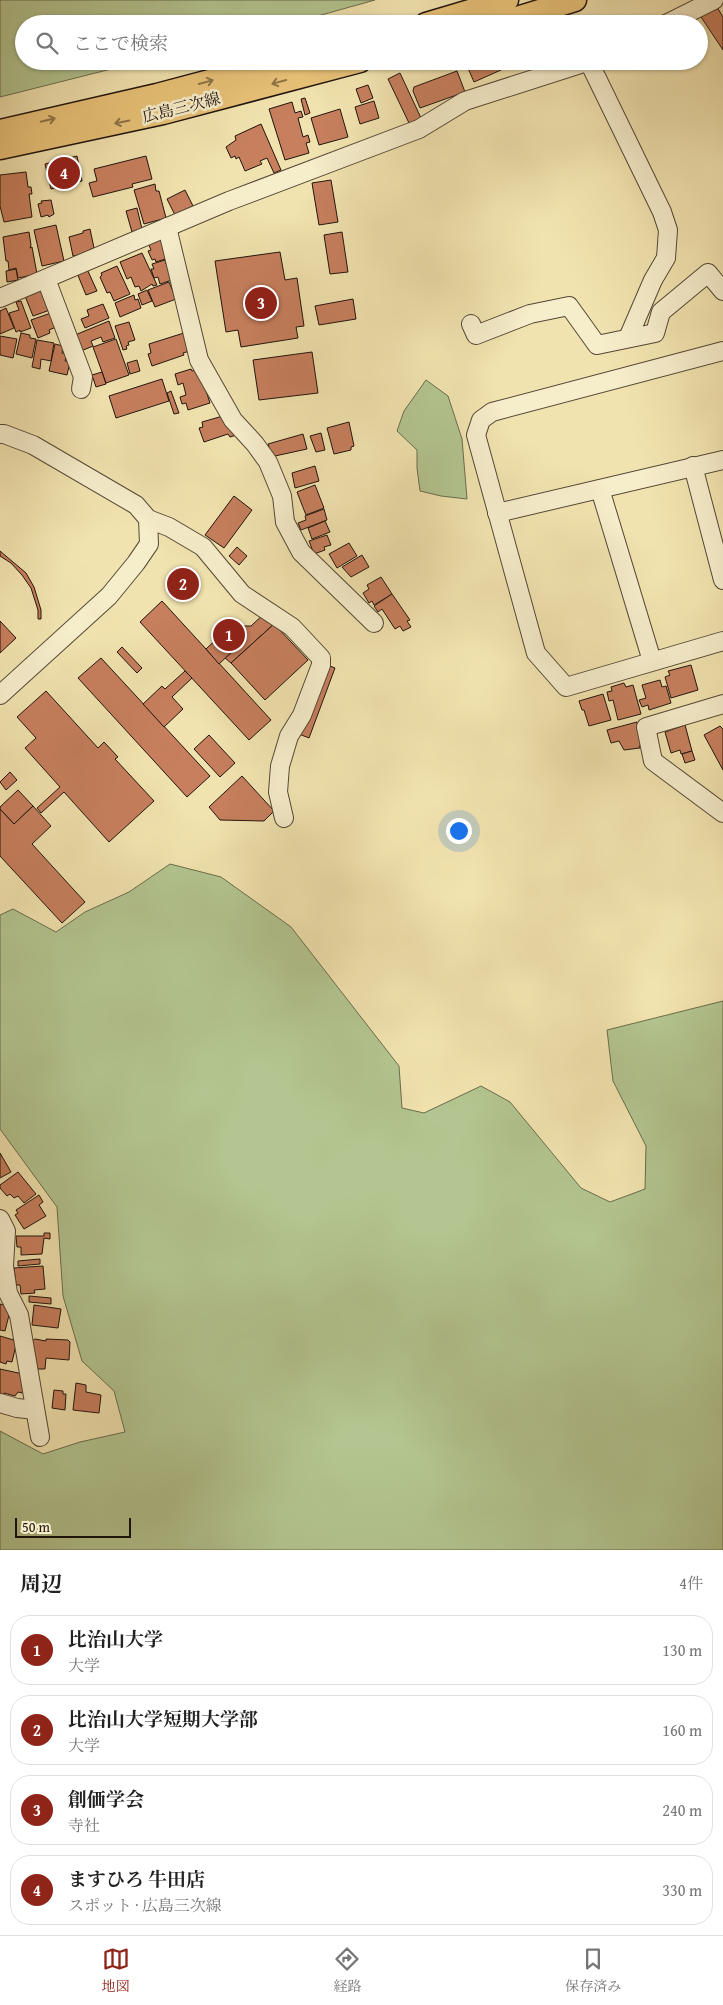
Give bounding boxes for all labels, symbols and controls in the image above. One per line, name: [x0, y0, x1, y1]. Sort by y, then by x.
search box: [15, 15, 708, 70]
icon: search: [33, 29, 61, 57]
text: ここで検索: [73, 29, 168, 57]
one-way arrow: [197, 77, 213, 87]
one-way arrow: [272, 78, 288, 88]
street label: 広島三次線: [139, 86, 223, 128]
one-way arrow: [39, 115, 55, 124]
one-way arrow: [114, 118, 130, 127]
pin: 4: [48, 154, 80, 192]
pin: 3: [245, 284, 277, 322]
pin: 2: [167, 565, 199, 603]
pin: 1: [213, 616, 245, 654]
your location: [446, 818, 472, 844]
scale bar: [15, 1515, 131, 1538]
text: 50 m: [22, 1517, 50, 1537]
text: 周辺: [20, 1568, 62, 1599]
text: 4件: [679, 1571, 703, 1595]
text: 比治山大学: [68, 1625, 163, 1653]
text: 1: [33, 1638, 41, 1662]
text: 130 m: [662, 1638, 702, 1662]
text: 大学: [68, 1653, 100, 1677]
text: 比治山大学短期大学部: [68, 1705, 258, 1733]
text: 2: [33, 1718, 41, 1742]
text: 160 m: [662, 1718, 702, 1742]
text: 大学: [68, 1733, 100, 1757]
text: 創価学会: [68, 1785, 144, 1813]
text: 3: [33, 1798, 41, 1822]
text: 240 m: [662, 1798, 702, 1822]
text: 寺社: [68, 1813, 100, 1837]
text: ますひろ 牛田店: [68, 1865, 205, 1893]
text: 4: [33, 1878, 41, 1902]
text: 330 m: [662, 1878, 702, 1902]
text: スポット · 広島三次線: [68, 1893, 222, 1917]
tab: 地図: [102, 1945, 130, 1996]
tab: 経路: [333, 1945, 361, 1996]
tab: 保存済み: [565, 1945, 621, 1996]

